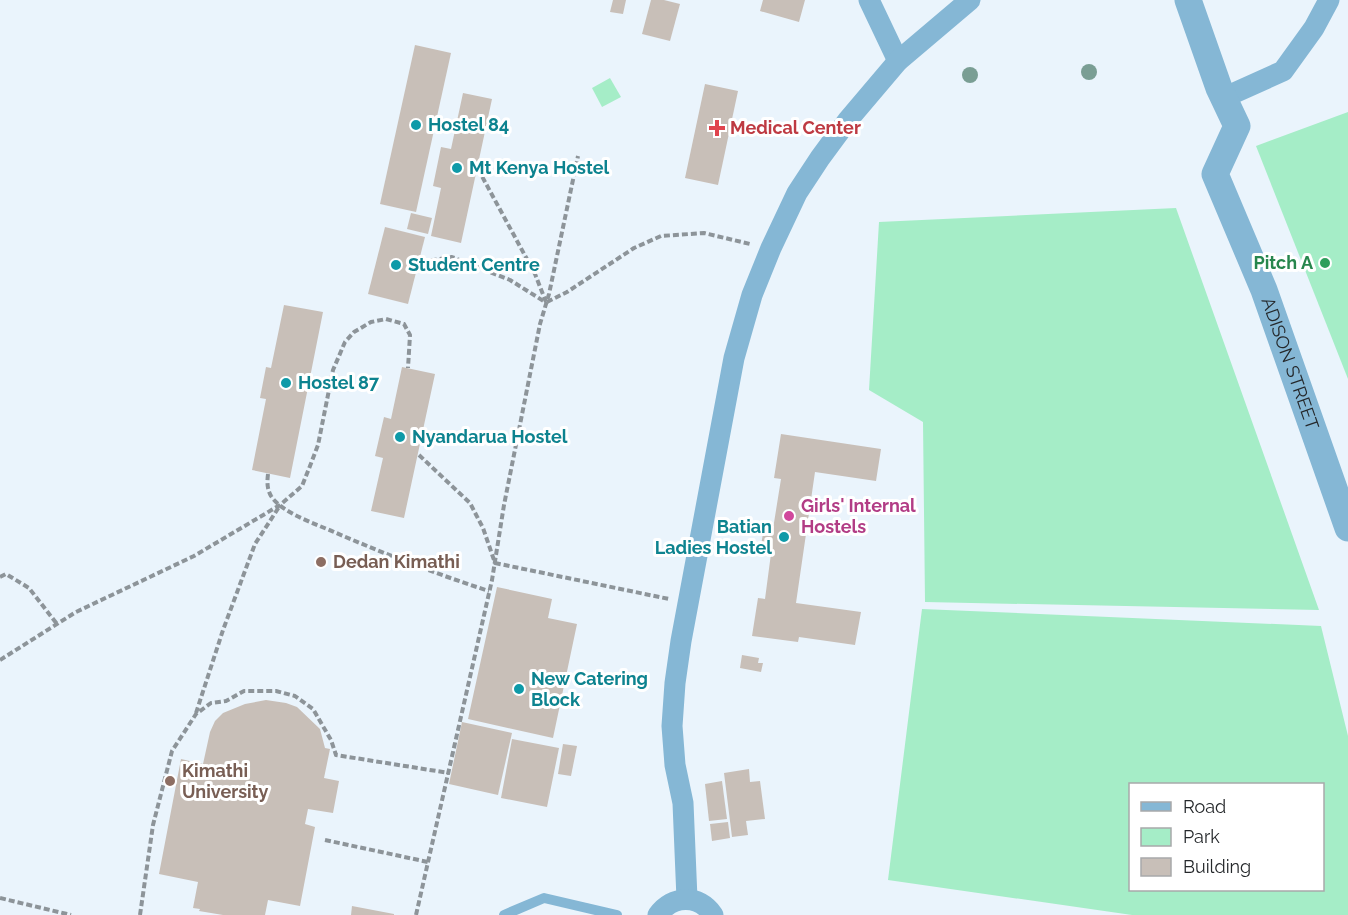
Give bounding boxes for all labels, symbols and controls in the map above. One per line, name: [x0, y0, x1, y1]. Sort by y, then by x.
place label: Hostel 84: [428, 114, 509, 135]
place label: Medical Center: [730, 117, 861, 138]
marker: Hostel 84: [409, 118, 423, 132]
marker: Medical Center: [708, 119, 726, 137]
place label: Mt Kenya Hostel: [469, 157, 609, 178]
marker: Mt Kenya Hostel: [450, 161, 464, 175]
place label: Pitch A: [1254, 252, 1314, 273]
place label: Student Centre: [408, 254, 540, 275]
marker: Pitch A: [1318, 256, 1332, 270]
marker: Student Centre: [389, 258, 403, 272]
street label: ADISON STREET: [1257, 294, 1323, 432]
place label: Hostel 87: [298, 372, 380, 393]
marker: Hostel 87: [279, 376, 293, 390]
place label: Nyandarua Hostel: [412, 426, 568, 447]
marker: Nyandarua Hostel: [393, 430, 407, 444]
place label: Girls' Internal Hostels: [801, 495, 916, 537]
marker: Girls' Internal Hostels: [782, 509, 796, 523]
place label: Batian Ladies Hostel: [655, 516, 772, 558]
marker: Batian Ladies Hostel: [777, 530, 791, 544]
place label: Dedan Kimathi: [333, 551, 460, 572]
marker: Dedan Kimathi: [314, 555, 328, 569]
place label: New Catering Block: [531, 668, 648, 710]
marker: New Catering Block: [512, 682, 526, 696]
place label: Kimathi University: [182, 760, 268, 802]
marker: Kimathi University: [163, 774, 177, 788]
legend: [1129, 783, 1324, 891]
text: Road: [1183, 796, 1226, 817]
text: Park: [1183, 826, 1220, 847]
text: Building: [1183, 856, 1251, 877]

